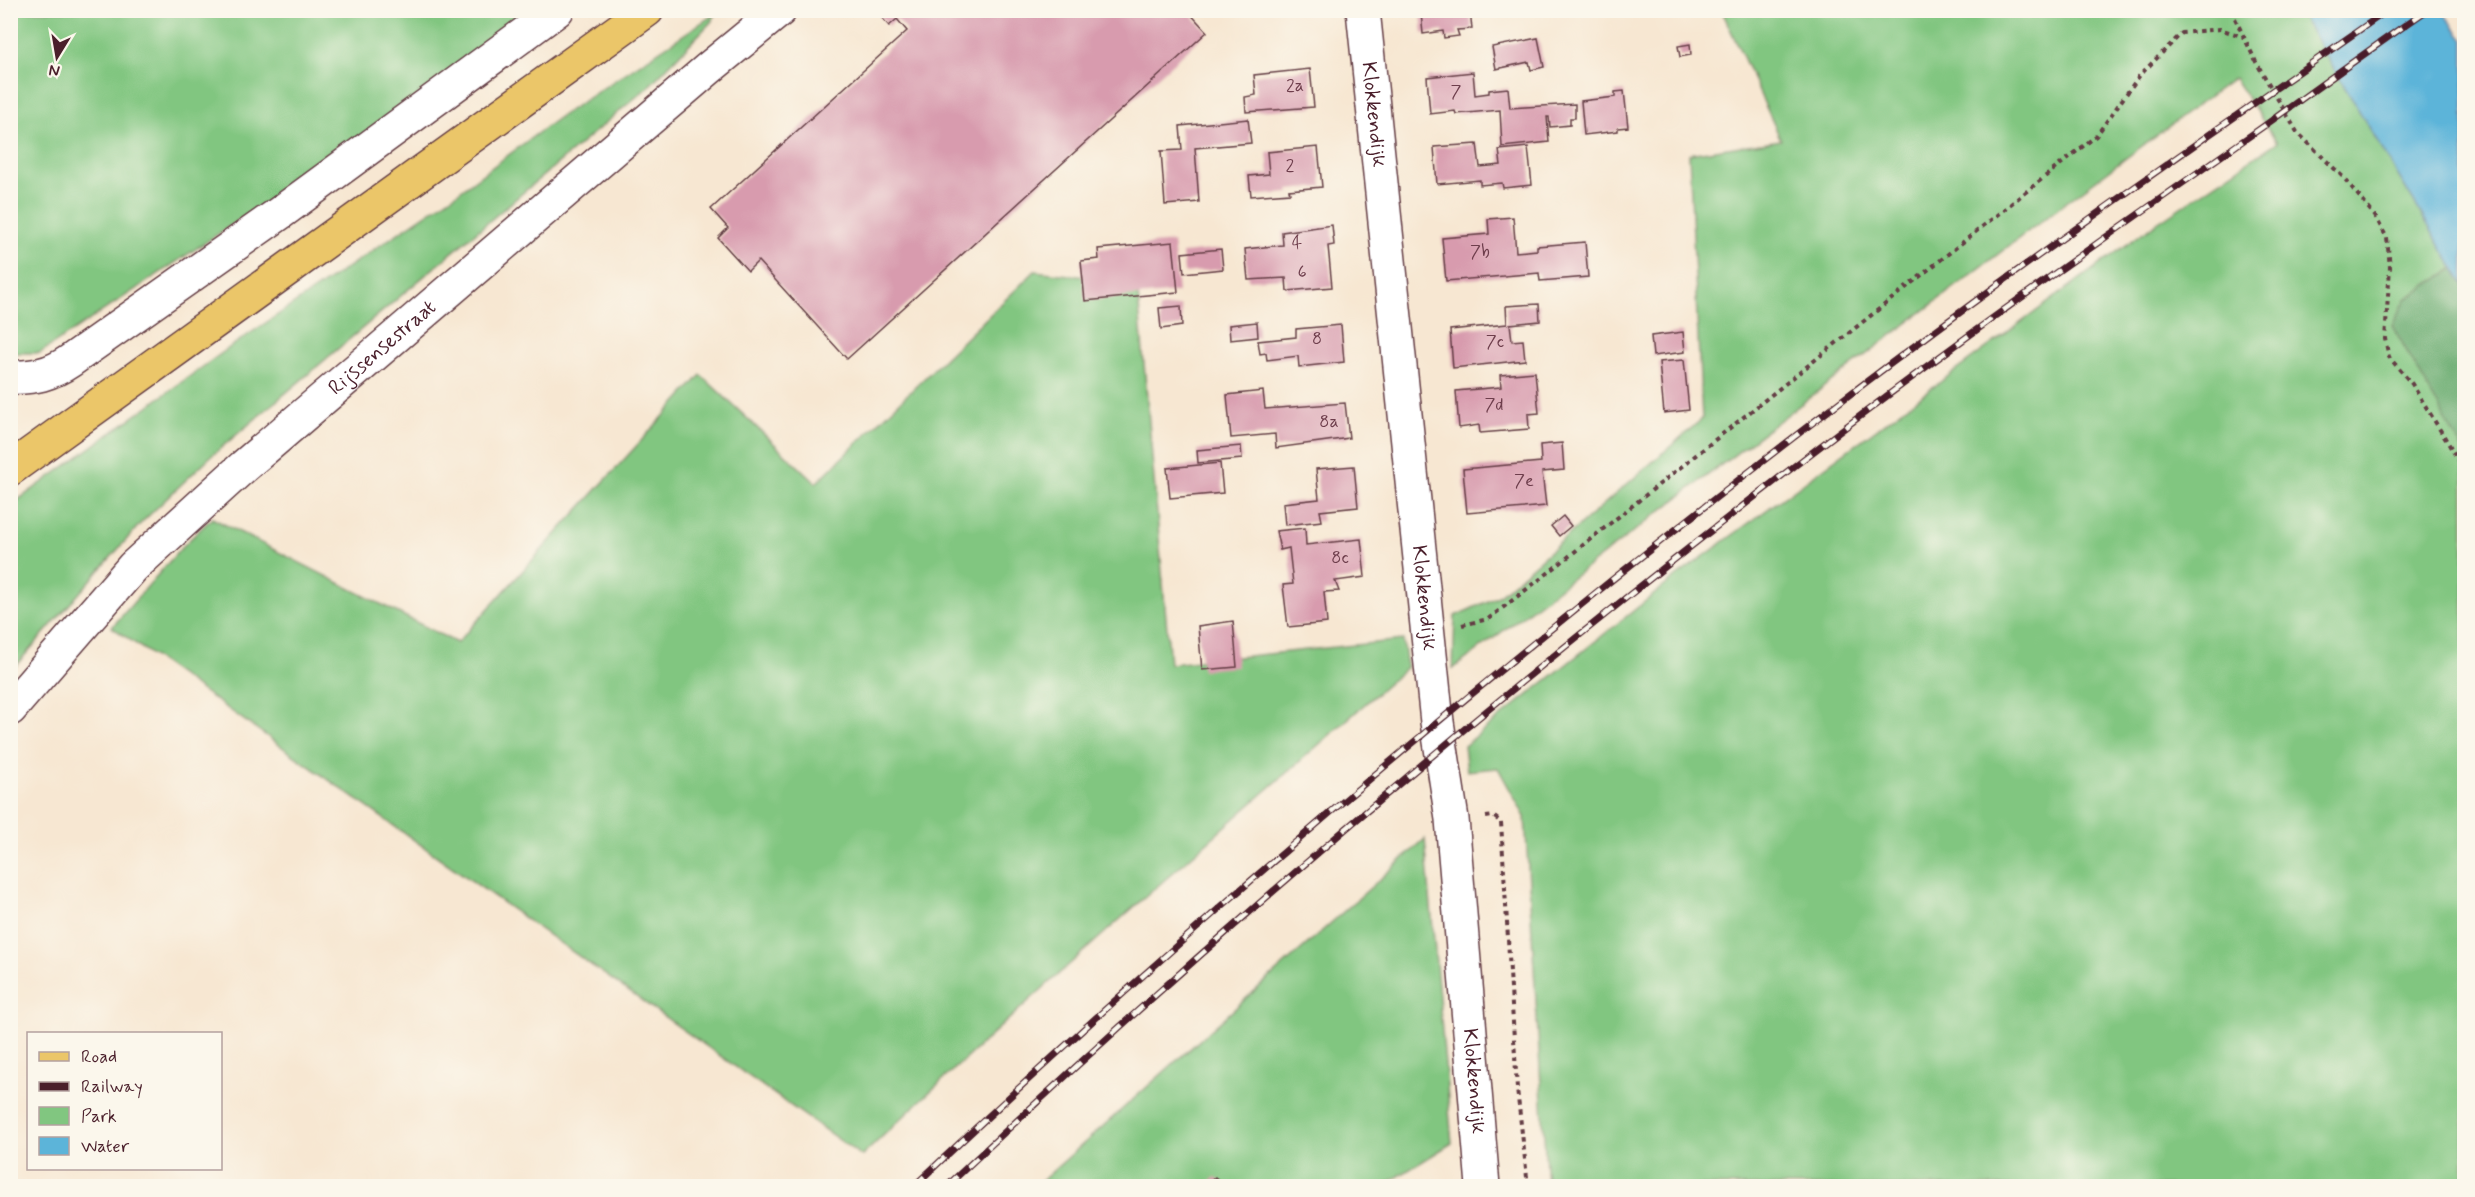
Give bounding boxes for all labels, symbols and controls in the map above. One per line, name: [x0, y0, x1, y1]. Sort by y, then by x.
north arrow: [27, 27, 87, 87]
text: N: [47, 59, 62, 82]
street label: Klokkendijk: [1354, 60, 1393, 169]
house number: 2a: [1286, 74, 1304, 98]
house number: 7: [1451, 80, 1462, 104]
house number: 2: [1286, 154, 1295, 178]
house number: 4: [1292, 231, 1302, 255]
house number: 7b: [1470, 240, 1490, 264]
house number: 6: [1297, 260, 1307, 284]
street label: Rijssensestraat: [322, 293, 442, 402]
house number: 8: [1312, 327, 1322, 351]
house number: 7c: [1486, 330, 1504, 354]
house number: 7d: [1484, 393, 1504, 417]
house number: 8a: [1319, 410, 1339, 434]
house number: 7e: [1514, 469, 1534, 493]
street label: Klokkendijk: [1405, 544, 1444, 652]
house number: 8c: [1331, 546, 1349, 570]
street label: Klokkendijk: [1456, 1027, 1493, 1135]
legend: [27, 1032, 222, 1170]
text: Road: [81, 1045, 117, 1069]
text: Railway: [81, 1075, 143, 1099]
text: Park: [81, 1105, 117, 1129]
text: Water: [81, 1135, 130, 1159]

